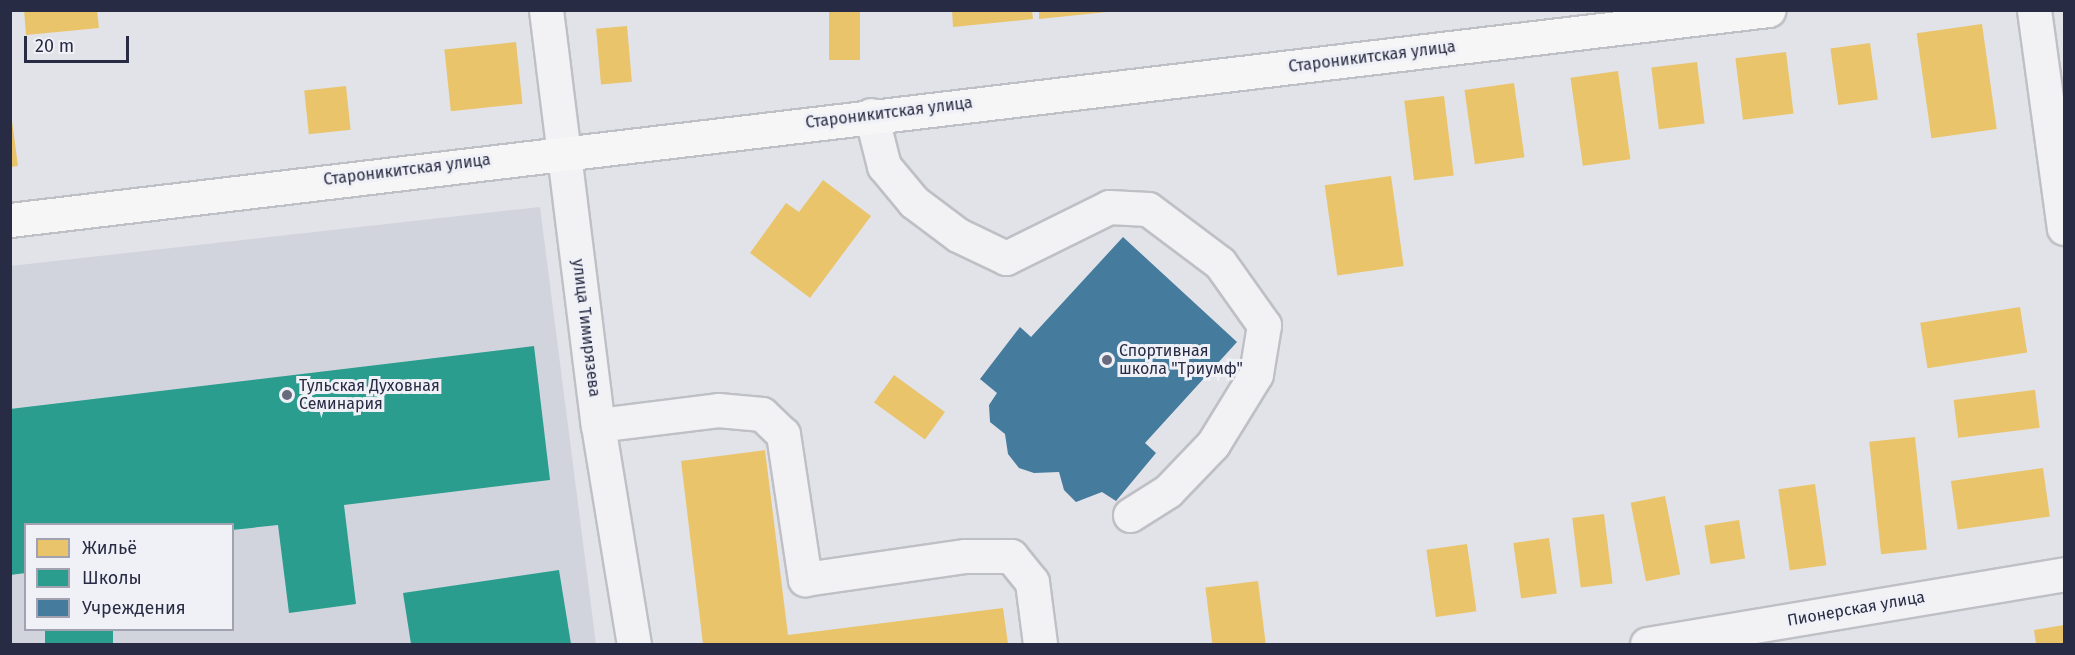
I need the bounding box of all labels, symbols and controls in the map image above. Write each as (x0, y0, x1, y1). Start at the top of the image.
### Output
scale bar (27, 24, 132, 62)
text: 20 m (35, 35, 74, 57)
street label: Староникитская улица (1287, 37, 1457, 77)
street label: Староникитская улица (804, 93, 974, 133)
street label: Староникитская улица (322, 150, 492, 190)
street label: улица Тимирязева (568, 258, 604, 398)
place label: Спортивная школа "Триумф" (1119, 341, 1243, 379)
marker: Спортивная школа "Триумф" (1100, 353, 1114, 367)
place label: Тульская Духовная Семинария (299, 376, 440, 414)
marker: Тульская Духовная Семинария (280, 388, 294, 402)
legend (24, 523, 234, 631)
text: Жильё (82, 537, 137, 559)
text: Школы (82, 567, 142, 589)
street label: Пионерская улица (1786, 587, 1926, 631)
text: Учреждения (82, 597, 186, 619)

